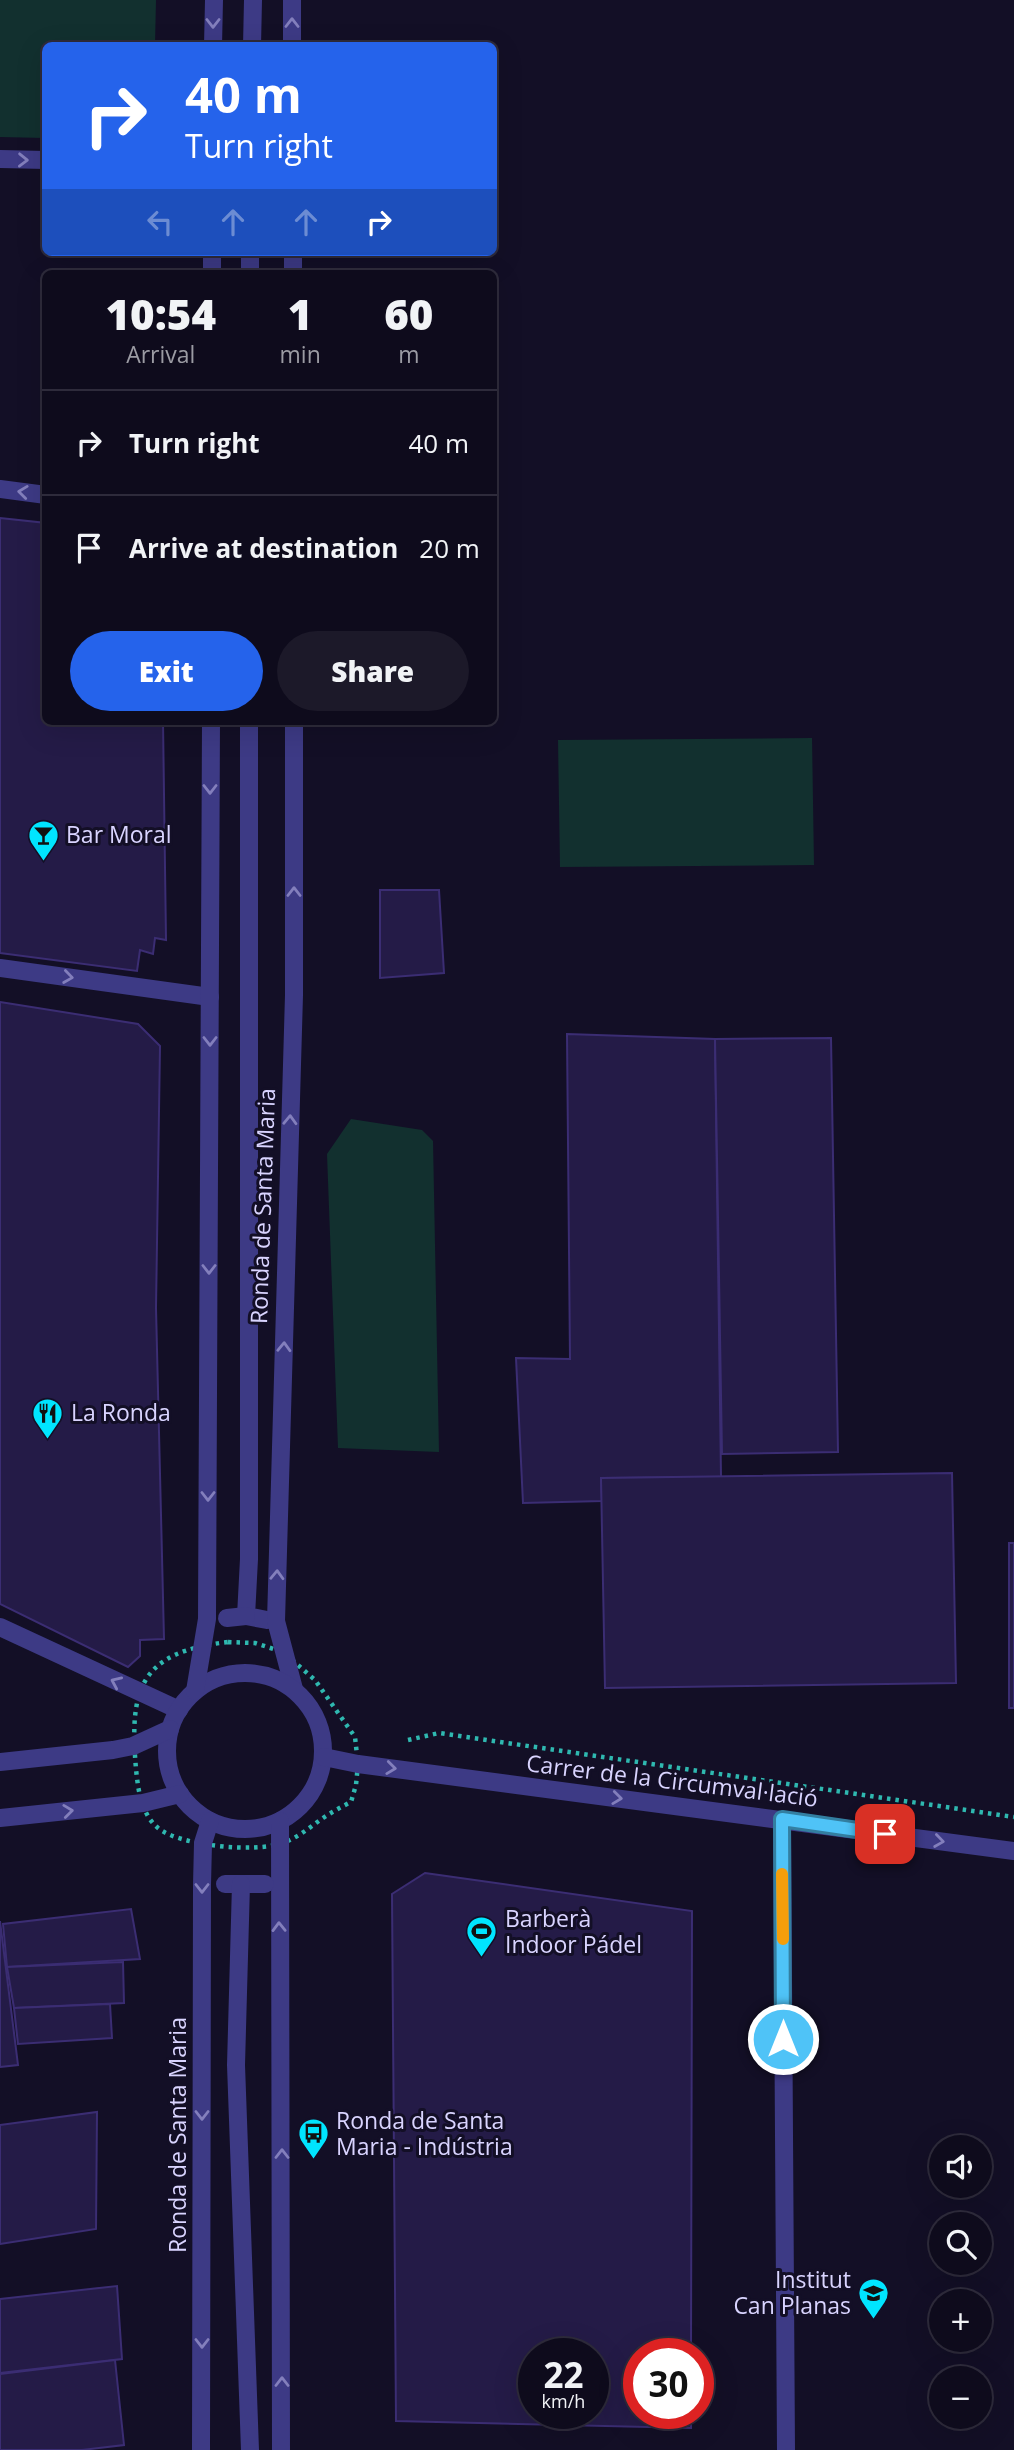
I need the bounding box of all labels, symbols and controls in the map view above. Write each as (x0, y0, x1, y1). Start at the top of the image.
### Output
one-way arrow (284, 17, 300, 28)
one-way arrow (205, 18, 221, 29)
text: 40 m (185, 61, 302, 127)
icon: right (70, 70, 161, 161)
text: Turn right (185, 124, 333, 167)
one-way arrow (18, 152, 29, 168)
icon: left (141, 203, 179, 241)
icon: ahead (214, 203, 252, 241)
icon: ahead (287, 203, 325, 241)
icon: right (360, 203, 398, 241)
text: 10:54 (105, 285, 216, 342)
text: 1 (288, 285, 312, 342)
text: 60 (384, 285, 433, 342)
text: Arrival (126, 338, 195, 370)
text: min (280, 338, 321, 370)
text: m (398, 338, 420, 370)
icon: right (70, 424, 108, 462)
text: Turn right (129, 425, 260, 461)
text: 40 m (408, 425, 469, 461)
one-way arrow (17, 485, 29, 500)
icon: arrive (70, 529, 108, 567)
text: Arrive at destination (129, 530, 398, 566)
text: 20 m (419, 530, 480, 566)
button: Exit (70, 631, 263, 711)
button: Share (277, 631, 469, 711)
one-way arrow (202, 784, 218, 795)
bar icon: Bar Moral (26, 818, 60, 862)
place label: Bar Moral (66, 818, 172, 850)
one-way arrow (286, 887, 302, 897)
one-way arrow (62, 970, 73, 985)
one-way arrow (202, 1036, 218, 1047)
street label: Ronda de Santa Maria (242, 1088, 282, 1324)
one-way arrow (283, 1114, 298, 1125)
one-way arrow (201, 1264, 217, 1274)
one-way arrow (276, 1342, 291, 1353)
restaurant icon: La Ronda (31, 1396, 65, 1440)
place label: La Ronda (71, 1396, 171, 1428)
one-way arrow (200, 1491, 215, 1502)
one-way arrow (269, 1569, 285, 1579)
one-way arrow (111, 1676, 124, 1690)
street label: Carrer de la Circumval·lació (525, 1746, 820, 1814)
one-way arrow (385, 1761, 397, 1776)
one-way arrow (611, 1790, 623, 1805)
one-way arrow (62, 1803, 74, 1818)
pin (855, 1804, 915, 1864)
icon: arrive (866, 1815, 904, 1853)
one-way arrow (934, 1833, 945, 1848)
one-way arrow (194, 1883, 210, 1894)
place label: Barberà Indoor Pádel (505, 1902, 642, 1960)
sports icon: Barberà Indoor Pádel (465, 1915, 499, 1959)
one-way arrow (271, 1921, 287, 1932)
position arrow (746, 2002, 820, 2076)
street label: Ronda de Santa Maria (161, 2017, 193, 2253)
place label: Ronda de Santa Maria - Indústria (336, 2104, 513, 2162)
one-way arrow (194, 2111, 210, 2121)
bus stop icon: Ronda de Santa Maria - Indústria (296, 2117, 330, 2161)
map controls (929, 2135, 992, 2429)
button: sound (929, 2135, 992, 2198)
one-way arrow (274, 2149, 290, 2159)
button: search (929, 2212, 992, 2275)
place label: Institut Can Planas (733, 2263, 851, 2321)
school or university icon: Institut Can Planas (857, 2276, 891, 2320)
button: + (929, 2289, 992, 2352)
one-way arrow (194, 2338, 210, 2349)
speed limit sign: 30 (623, 2338, 714, 2429)
text: 22 (543, 2351, 584, 2398)
button: − (929, 2366, 992, 2429)
one-way arrow (274, 2376, 290, 2387)
text: km/h (542, 2389, 585, 2413)

